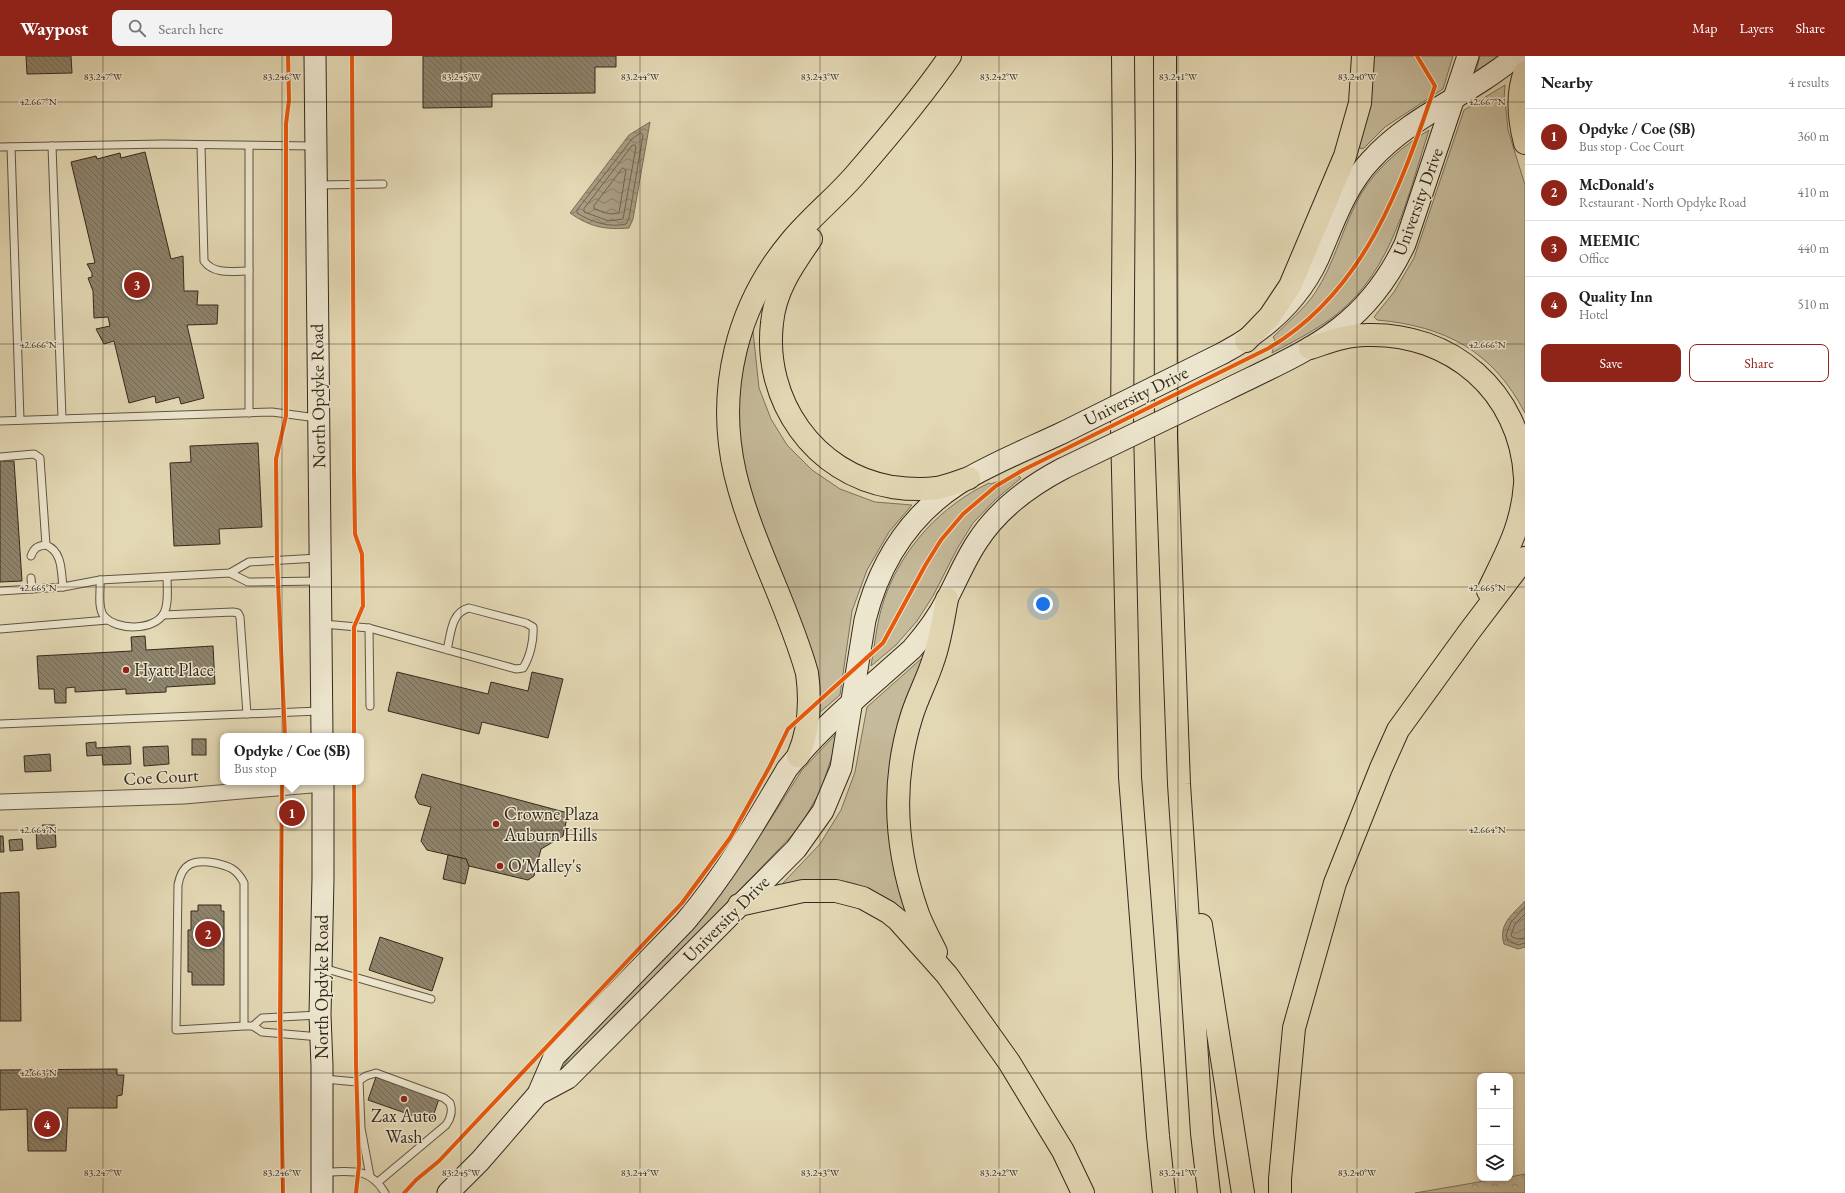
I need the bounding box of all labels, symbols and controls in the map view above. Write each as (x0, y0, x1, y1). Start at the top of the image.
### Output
search box (112, 10, 392, 46)
text: Waypost (20, 16, 88, 41)
icon: search (126, 17, 148, 39)
text: Search here (158, 19, 223, 38)
text: Map (1692, 19, 1717, 37)
text: Layers (1739, 19, 1774, 37)
text: Share (1796, 19, 1825, 37)
text: 83.247°W (84, 70, 123, 83)
text: 83.246°W (263, 70, 302, 83)
text: 83.245°W (442, 70, 481, 83)
text: 83.244°W (621, 70, 660, 83)
text: 83.243°W (801, 70, 840, 83)
text: 83.242°W (980, 70, 1019, 83)
text: 83.241°W (1159, 70, 1198, 83)
text: 83.240°W (1338, 70, 1377, 83)
text: Nearby (1541, 71, 1593, 93)
text: 4 results (1788, 74, 1829, 91)
text: 42.667°N (19, 95, 57, 108)
text: 42.667°N (1468, 95, 1506, 108)
text: Opdyke / Coe (SB) (1579, 119, 1695, 138)
text: 1 (1551, 128, 1557, 145)
text: 360 m (1798, 128, 1829, 145)
text: Bus stop · Coe Court (1579, 138, 1684, 155)
street label: University Drive (1387, 145, 1448, 259)
text: McDonald's (1579, 175, 1654, 194)
text: 2 (1551, 184, 1557, 201)
text: 410 m (1798, 184, 1829, 201)
text: Restaurant · North Opdyke Road (1579, 194, 1746, 211)
text: MEEMIC (1579, 231, 1640, 250)
text: 3 (1551, 240, 1557, 257)
text: 440 m (1798, 240, 1829, 257)
text: Office (1579, 250, 1609, 267)
pin: 3 (124, 270, 150, 300)
text: Quality Inn (1579, 287, 1653, 306)
text: 4 (1551, 296, 1557, 313)
text: 510 m (1798, 296, 1829, 313)
text: Hotel (1579, 306, 1608, 323)
street label: North Opdyke Road (305, 323, 330, 468)
text: 42.666°N (19, 338, 57, 351)
text: 42.666°N (1468, 338, 1506, 351)
button: Save (1541, 344, 1681, 382)
button: Share (1689, 344, 1829, 382)
street label: University Drive (1080, 360, 1192, 431)
text: 42.665°N (19, 581, 57, 594)
text: 42.665°N (1468, 581, 1506, 594)
your location (1033, 594, 1053, 614)
place label: Hyatt Place (134, 658, 214, 681)
marker: Hyatt Place (121, 665, 131, 675)
popup (220, 733, 364, 785)
text: Opdyke / Coe (SB) (234, 741, 350, 760)
text: Bus stop (234, 760, 277, 777)
street label: Coe Court (123, 763, 199, 790)
pin: 1 (279, 798, 305, 828)
place label: Crowne Plaza Auburn Hills (503, 802, 600, 846)
marker: Crowne Plaza Auburn Hills (491, 819, 501, 829)
text: 42.664°N (19, 823, 57, 836)
text: 42.664°N (1468, 823, 1506, 836)
place label: O'Malley's (508, 854, 582, 877)
marker: O'Malley's (495, 861, 505, 871)
street label: University Drive (677, 870, 774, 967)
street label: North Opdyke Road (310, 914, 333, 1059)
pin: 2 (195, 919, 221, 949)
text: 42.663°N (19, 1066, 57, 1079)
map controls (1477, 1073, 1513, 1181)
button: + (1477, 1073, 1513, 1109)
marker: Zax Auto Wash (399, 1094, 409, 1104)
place label: Zax Auto Wash (371, 1104, 437, 1148)
pin: 4 (34, 1109, 60, 1139)
button: − (1477, 1109, 1513, 1145)
button: layers (1477, 1145, 1513, 1181)
text: 83.247°W (84, 1166, 123, 1179)
text: 83.246°W (263, 1166, 302, 1179)
text: 83.245°W (442, 1166, 481, 1179)
text: 83.244°W (621, 1166, 660, 1179)
text: 83.243°W (801, 1166, 840, 1179)
text: 83.242°W (980, 1166, 1019, 1179)
text: 83.241°W (1159, 1166, 1198, 1179)
text: 83.240°W (1338, 1166, 1377, 1179)

